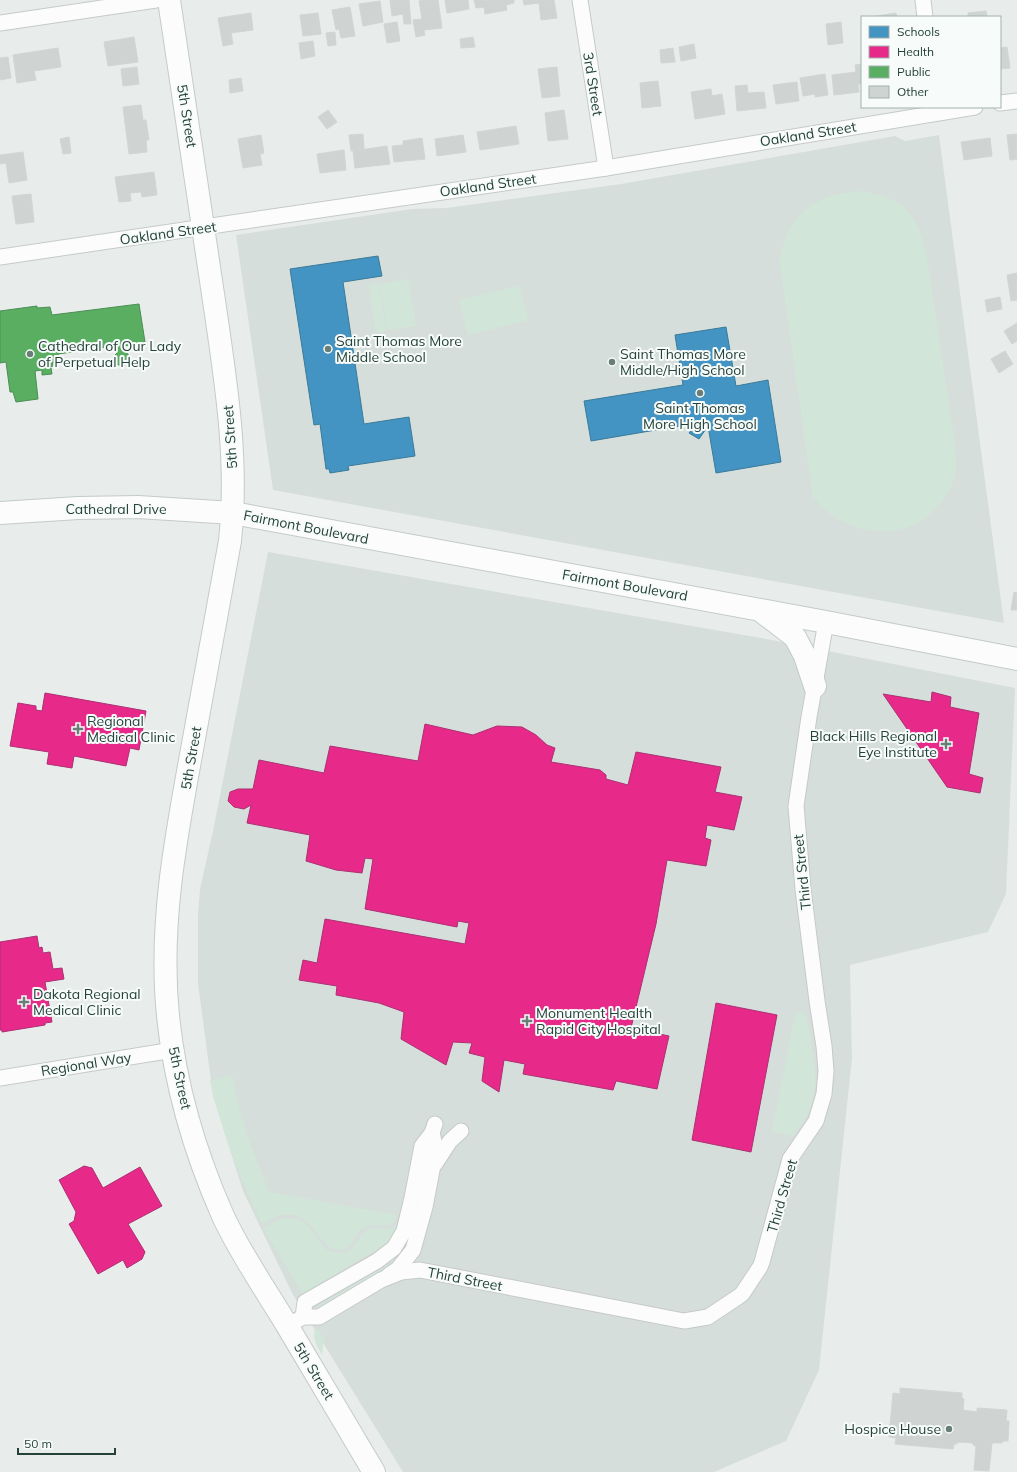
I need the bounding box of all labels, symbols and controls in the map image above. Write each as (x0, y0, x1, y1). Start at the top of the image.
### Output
legend (861, 16, 1001, 108)
text: Schools (897, 24, 940, 39)
text: Health (897, 44, 934, 59)
street label: 3rd Street (579, 51, 607, 117)
text: Public (897, 64, 931, 79)
street label: 5th Street (173, 83, 201, 149)
text: Other (897, 84, 929, 99)
street label: Oakland Street (759, 117, 857, 150)
street label: Oakland Street (439, 169, 537, 201)
street label: Oakland Street (119, 217, 217, 249)
place label: Saint Thomas More Middle School (336, 332, 462, 366)
place label: Cathedral of Our Lady of Perpetual Help (38, 337, 182, 371)
marker: Saint Thomas More Middle School (323, 344, 333, 354)
place label: Saint Thomas More Middle/High School (620, 345, 746, 379)
marker: Cathedral of Our Lady of Perpetual Help (25, 349, 35, 359)
marker: Saint Thomas More Middle/High School (607, 357, 617, 367)
marker: Saint Thomas More High School (695, 388, 705, 398)
place label: Saint Thomas More High School (643, 399, 757, 433)
street label: 5th Street (219, 404, 241, 469)
street label: Cathedral Drive (65, 500, 167, 518)
street label: Fairmont Boulevard (242, 506, 370, 548)
street label: Fairmont Boulevard (561, 565, 689, 605)
place label: Regional Medical Clinic (87, 712, 175, 746)
marker: Regional Medical Clinic (72, 723, 84, 735)
street label: 5th Street (177, 725, 205, 791)
place label: Black Hills Regional Eye Institute (810, 727, 937, 761)
marker: Black Hills Regional Eye Institute (940, 738, 952, 750)
street label: Third Street (789, 833, 815, 911)
place label: Dakota Regional Medical Clinic (33, 985, 141, 1019)
marker: Dakota Regional Medical Clinic (18, 996, 30, 1008)
place label: Monument Health Rapid City Hospital (536, 1004, 661, 1038)
marker: Monument Health Rapid City Hospital (521, 1015, 533, 1027)
street label: 5th Street (165, 1045, 195, 1111)
street label: Regional Way (40, 1048, 133, 1080)
street label: Third Street (763, 1157, 801, 1235)
street label: Third Street (426, 1263, 504, 1295)
street label: 5th Street (290, 1339, 338, 1403)
place label: Hospice House (844, 1420, 941, 1438)
marker: Hospice House (944, 1424, 954, 1434)
scale bar (18, 1430, 115, 1456)
text: 50 m (24, 1436, 52, 1451)

